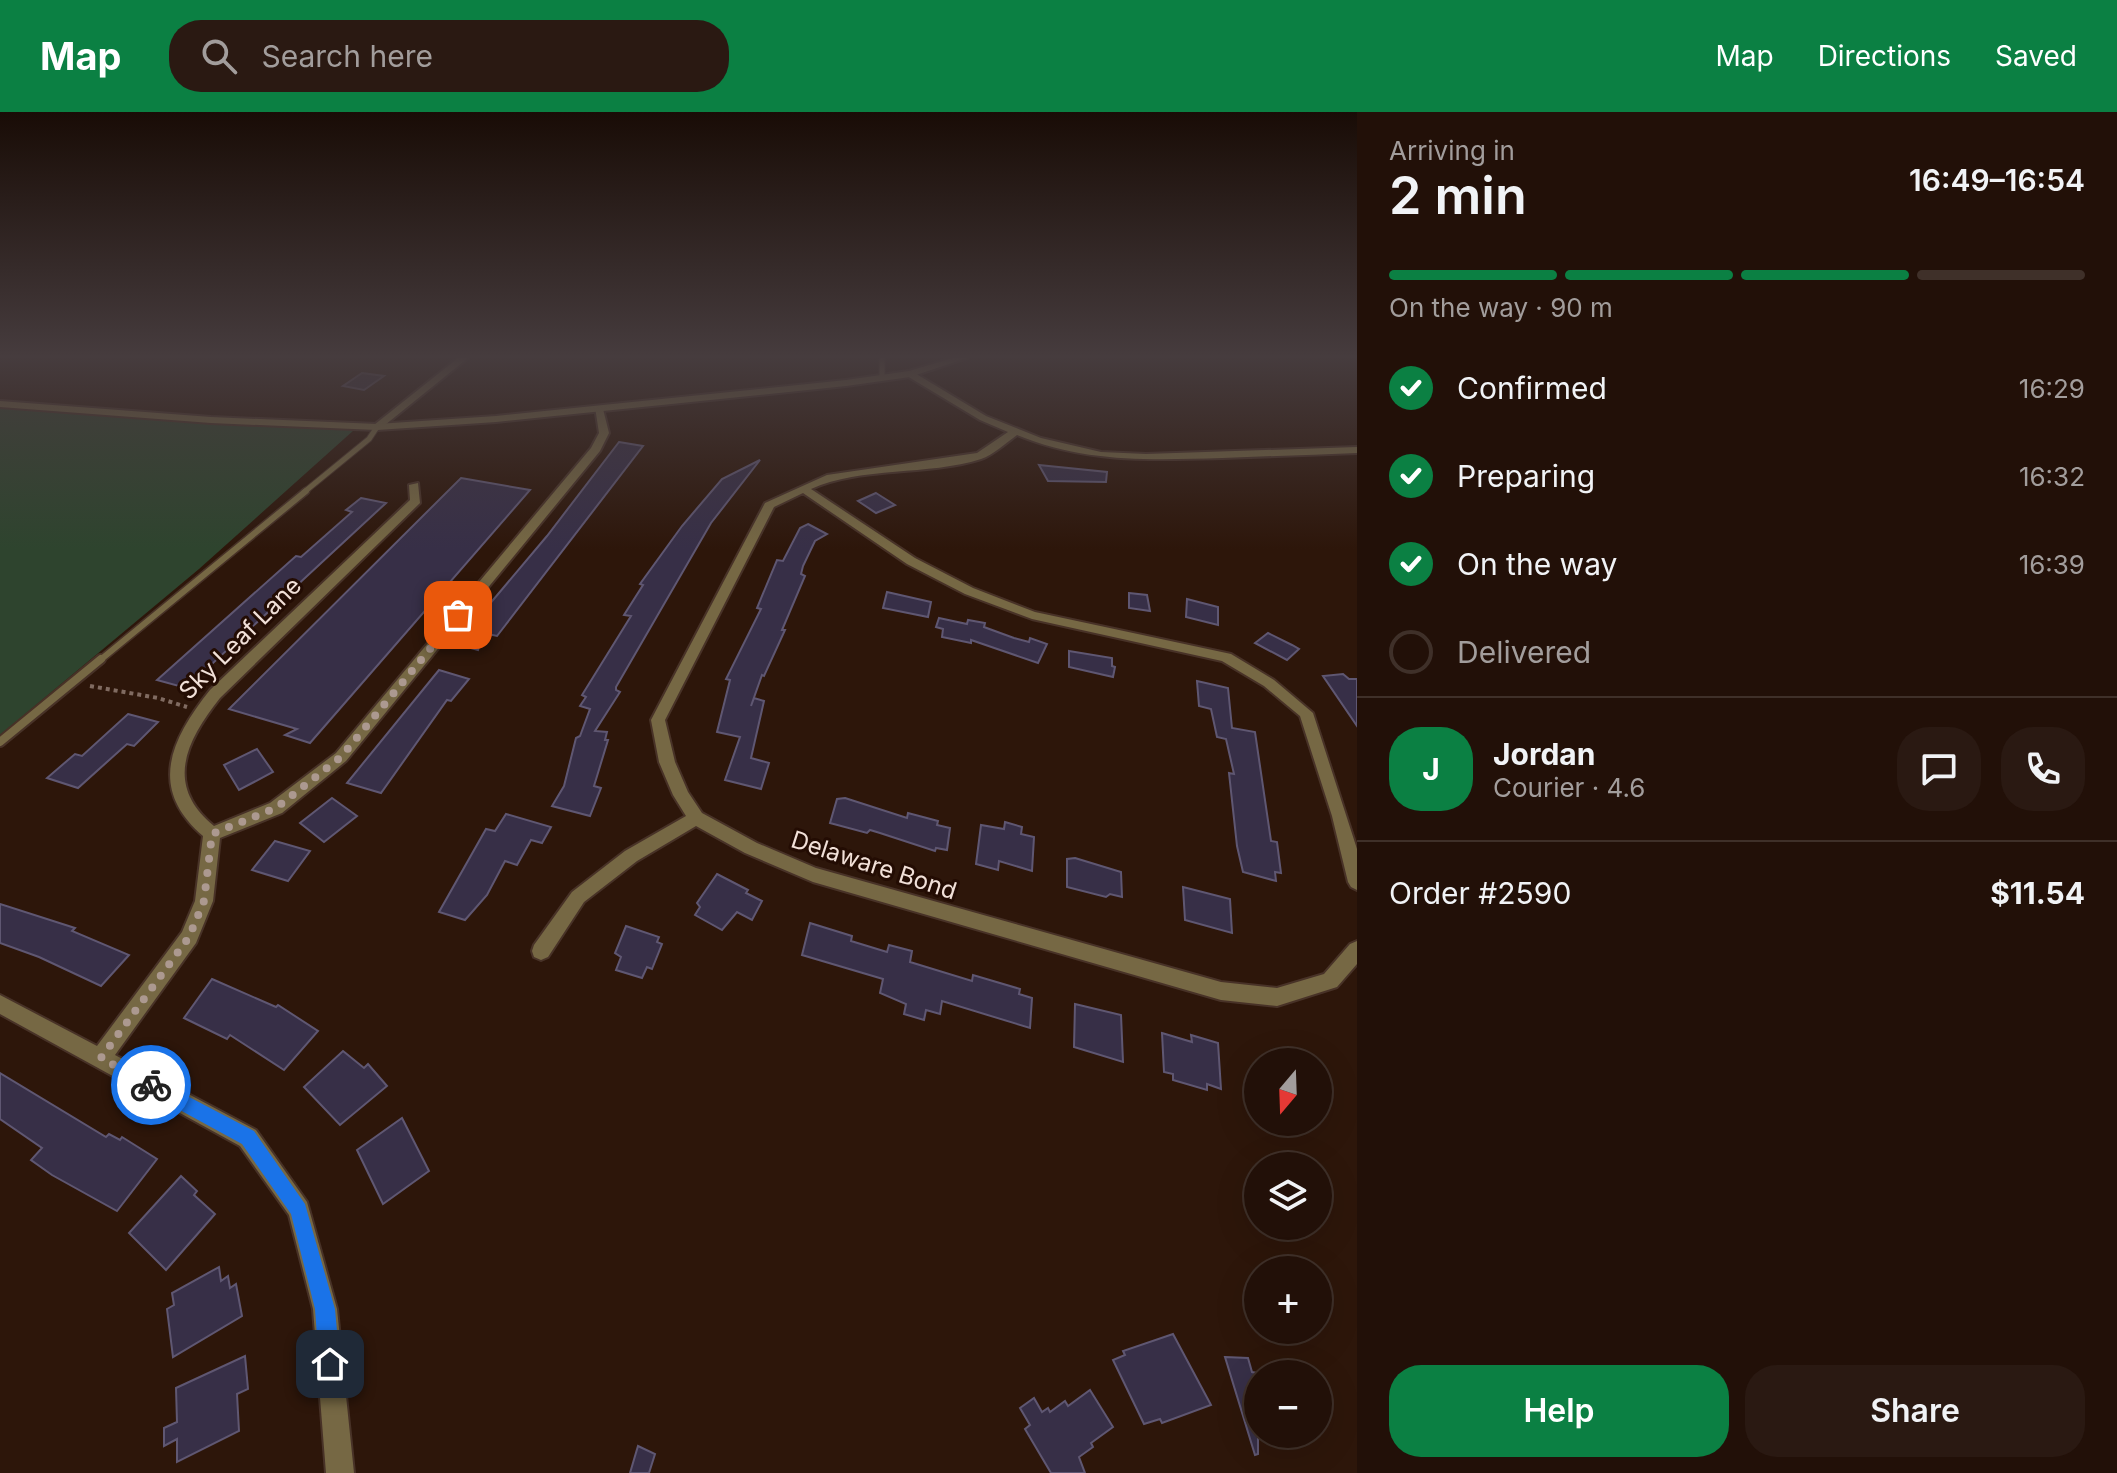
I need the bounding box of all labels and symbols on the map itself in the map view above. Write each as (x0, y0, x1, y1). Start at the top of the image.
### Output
street label: Sky Leaf Lane (173, 571, 307, 705)
pin (424, 581, 492, 649)
street label: Delaware Bond (788, 825, 960, 905)
courier (111, 1045, 191, 1125)
north arrow (1244, 1048, 1332, 1136)
pin (296, 1330, 364, 1398)

